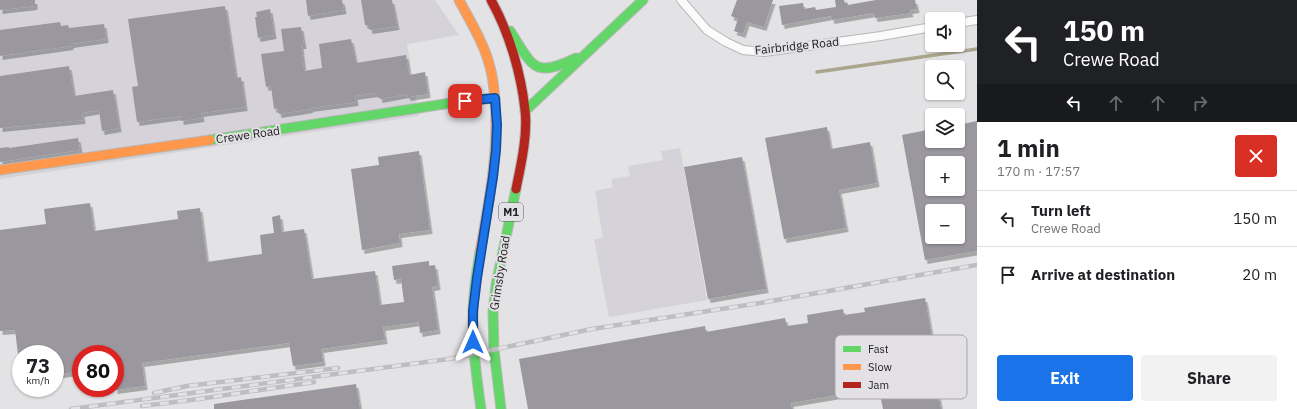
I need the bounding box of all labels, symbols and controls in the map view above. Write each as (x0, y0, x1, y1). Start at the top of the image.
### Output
map controls (925, 12, 965, 244)
button: sound (925, 12, 965, 52)
text: 150 m (1063, 12, 1145, 49)
icon: left (997, 16, 1049, 68)
street label: Fairbridge Road (754, 34, 840, 57)
text: Crewe Road (1063, 48, 1160, 71)
button: search (925, 60, 965, 100)
pin (448, 84, 482, 118)
icon: arrive (454, 90, 476, 112)
icon: left (1063, 92, 1085, 114)
icon: ahead (1105, 92, 1127, 114)
icon: ahead (1147, 92, 1169, 114)
icon: right (1189, 92, 1211, 114)
button: layers (925, 108, 965, 148)
street label: Crewe Road (215, 123, 281, 146)
text: 1 min (997, 132, 1060, 164)
button: close (1235, 135, 1277, 177)
button: + (925, 156, 965, 196)
text: 170 m · 17:57 (997, 163, 1080, 180)
text: Turn left (1031, 201, 1091, 220)
road number: M1 (499, 203, 523, 221)
button: − (925, 204, 965, 244)
icon: left (997, 208, 1019, 230)
text: 150 m (1233, 209, 1277, 228)
text: Crewe Road (1031, 220, 1101, 237)
street label: Grimsby Road (486, 235, 513, 311)
icon: arrive (997, 264, 1019, 286)
text: Arrive at destination (1031, 265, 1175, 284)
text: 20 m (1242, 265, 1277, 284)
position arrow (452, 321, 494, 363)
legend (835, 335, 967, 399)
text: Fast (868, 342, 889, 356)
speed limit sign: 80 (72, 345, 124, 397)
text: 73 (26, 352, 50, 379)
button: Exit (997, 355, 1133, 401)
button: Share (1141, 355, 1277, 401)
text: Slow (868, 360, 892, 374)
text: km/h (26, 374, 50, 387)
text: Jam (868, 378, 889, 392)

